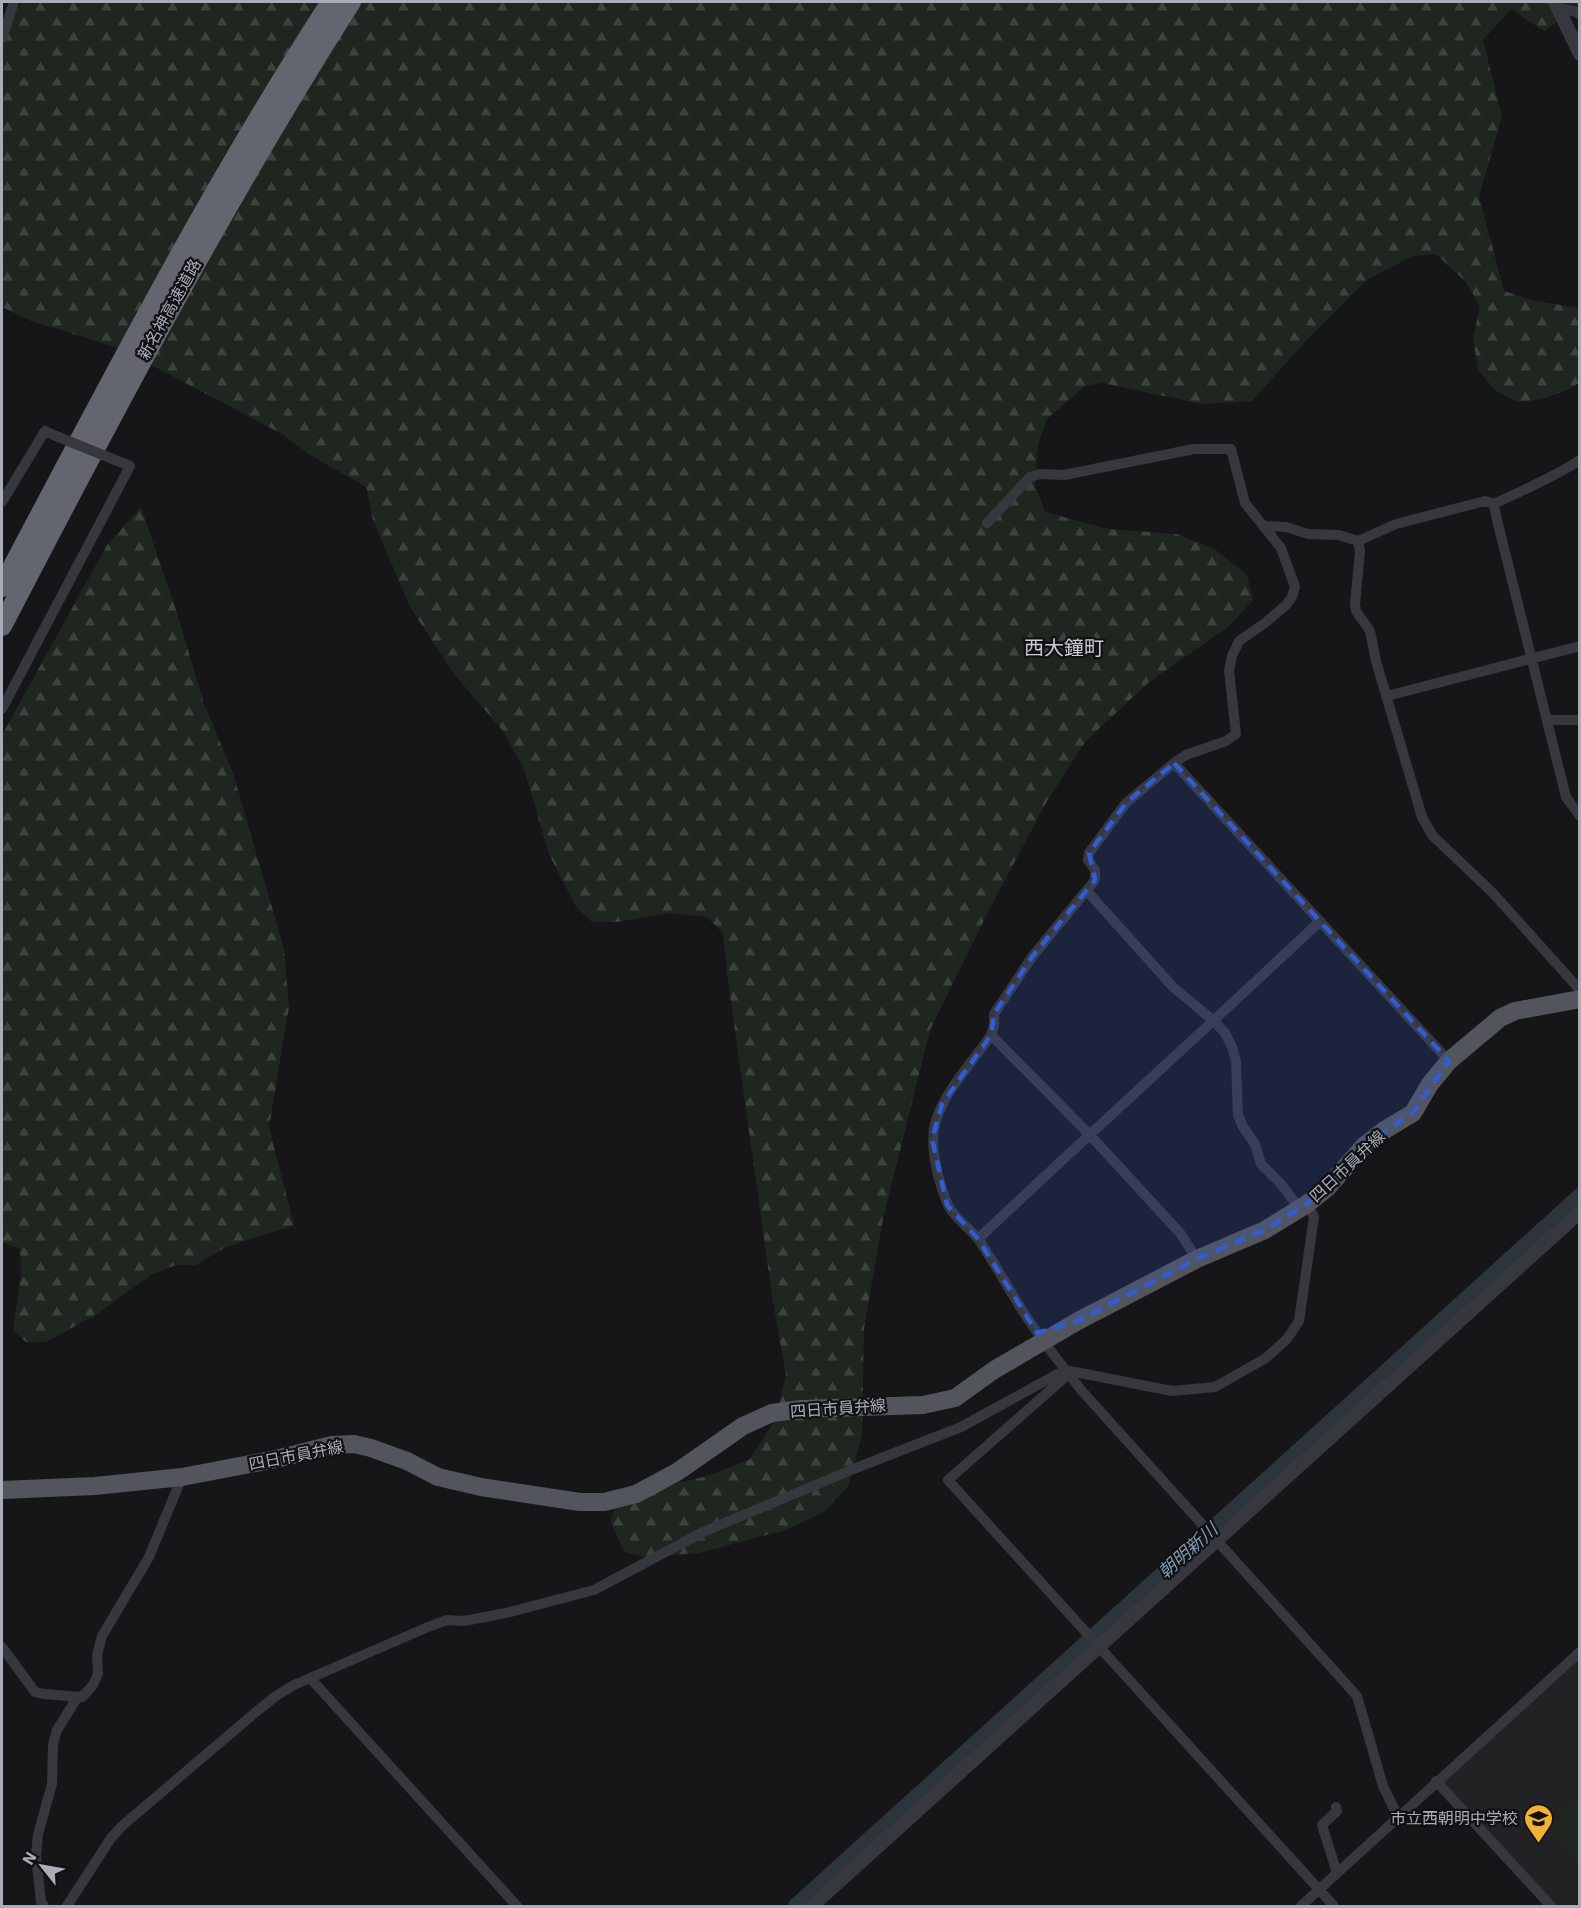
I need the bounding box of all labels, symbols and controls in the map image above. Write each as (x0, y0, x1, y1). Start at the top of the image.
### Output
street label: 新名神高速道路 (133, 255, 205, 363)
district label: 西大鐘町 (1024, 634, 1104, 661)
street label: 四日市員弁線 (1305, 1126, 1389, 1206)
street label: 四日市員弁線 (789, 1395, 887, 1421)
street label: 四日市員弁線 (247, 1436, 345, 1474)
water label: 朝明新川 (1153, 1517, 1224, 1583)
school or university icon: 市立西朝明中学校 (1523, 1802, 1555, 1844)
place label: 市立西朝明中学校 (1390, 1808, 1518, 1828)
north arrow (12, 1836, 72, 1896)
text: N (18, 1848, 41, 1868)

